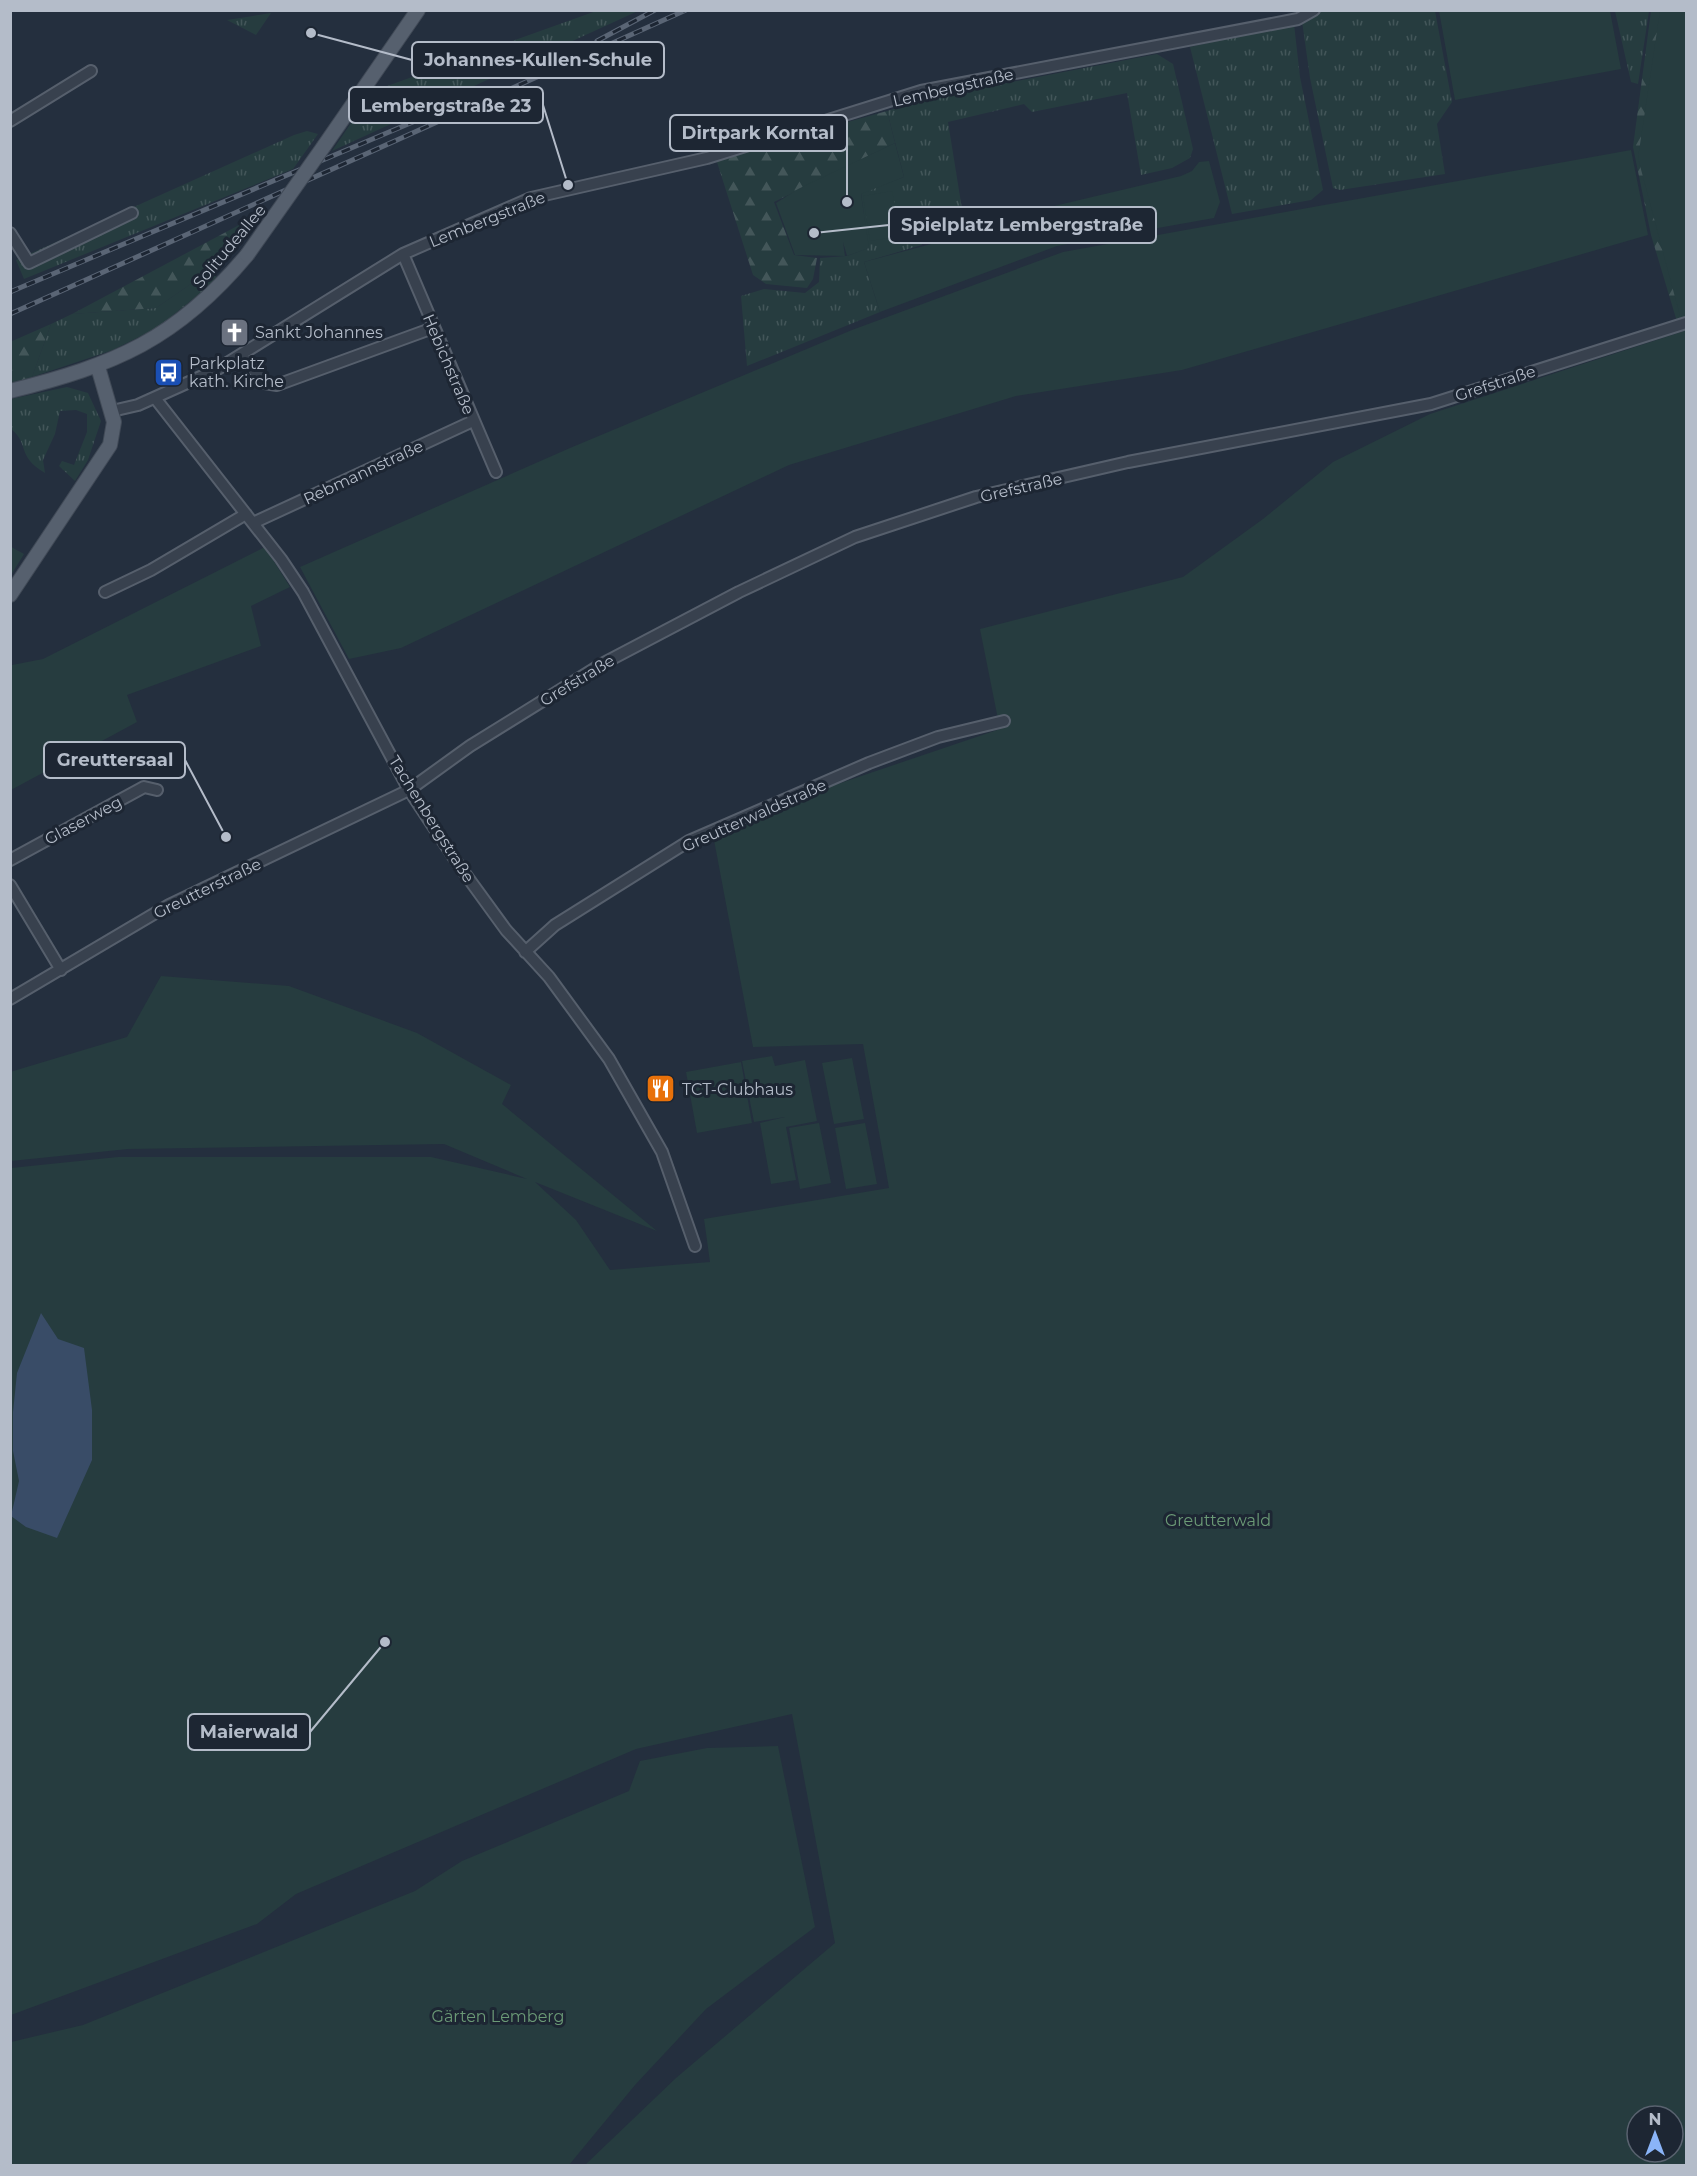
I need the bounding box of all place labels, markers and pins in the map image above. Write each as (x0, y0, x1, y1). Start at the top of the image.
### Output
callout: Johannes-Kullen-Schule (412, 42, 664, 78)
callout: Lembergstraße 23 (349, 87, 543, 123)
callout: Dirtpark Korntal (670, 115, 847, 151)
callout: Spielplatz Lembergstraße (889, 207, 1156, 243)
church icon: Sankt Johannes (218, 316, 250, 348)
place label: Sankt Johannes (255, 323, 383, 342)
place label: Parkplatz kath. Kirche (189, 354, 284, 391)
bus stop icon: Parkplatz kath. Kirche (152, 356, 184, 388)
callout: Greuttersaal (44, 742, 185, 778)
restaurant icon: TCT-Clubhaus (645, 1073, 677, 1105)
place label: TCT-Clubhaus (682, 1080, 793, 1099)
callout: Maierwald (188, 1714, 310, 1750)

